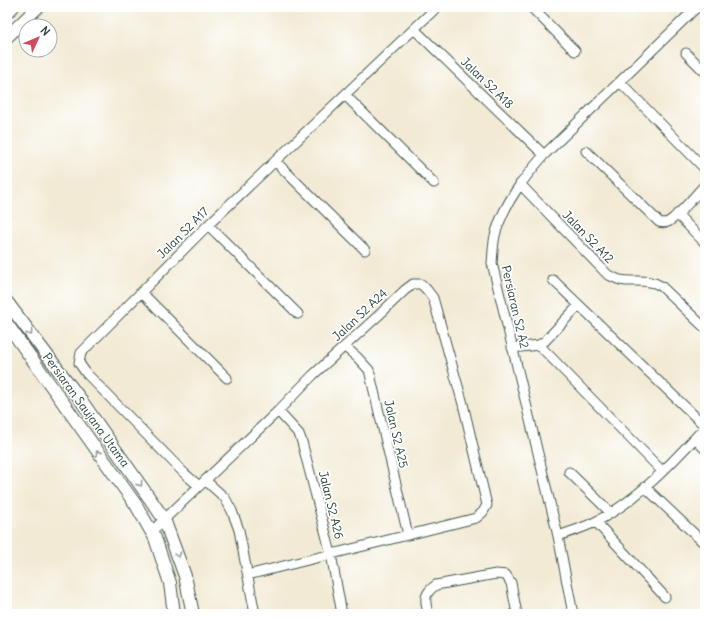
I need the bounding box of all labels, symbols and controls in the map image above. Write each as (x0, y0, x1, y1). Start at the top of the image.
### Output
north arrow (18, 18, 58, 58)
text: N (38, 23, 53, 39)
street label: Jalan S2 A18 (458, 54, 517, 112)
street label: Jalan S2 A17 (154, 204, 212, 261)
street label: Jalan S2 A12 (560, 207, 617, 266)
street label: Persiaran S2 A2 (499, 264, 532, 350)
street label: Jalan S2 A24 (329, 285, 390, 344)
one-way arrow (25, 329, 32, 336)
street label: Persiaran Saujana Utama (40, 350, 133, 470)
street label: Jalan S2 A25 (381, 398, 412, 470)
one-way arrow (96, 450, 103, 457)
street label: Jalan S2 A26 (316, 469, 347, 541)
one-way arrow (135, 480, 142, 487)
one-way arrow (174, 552, 182, 559)

